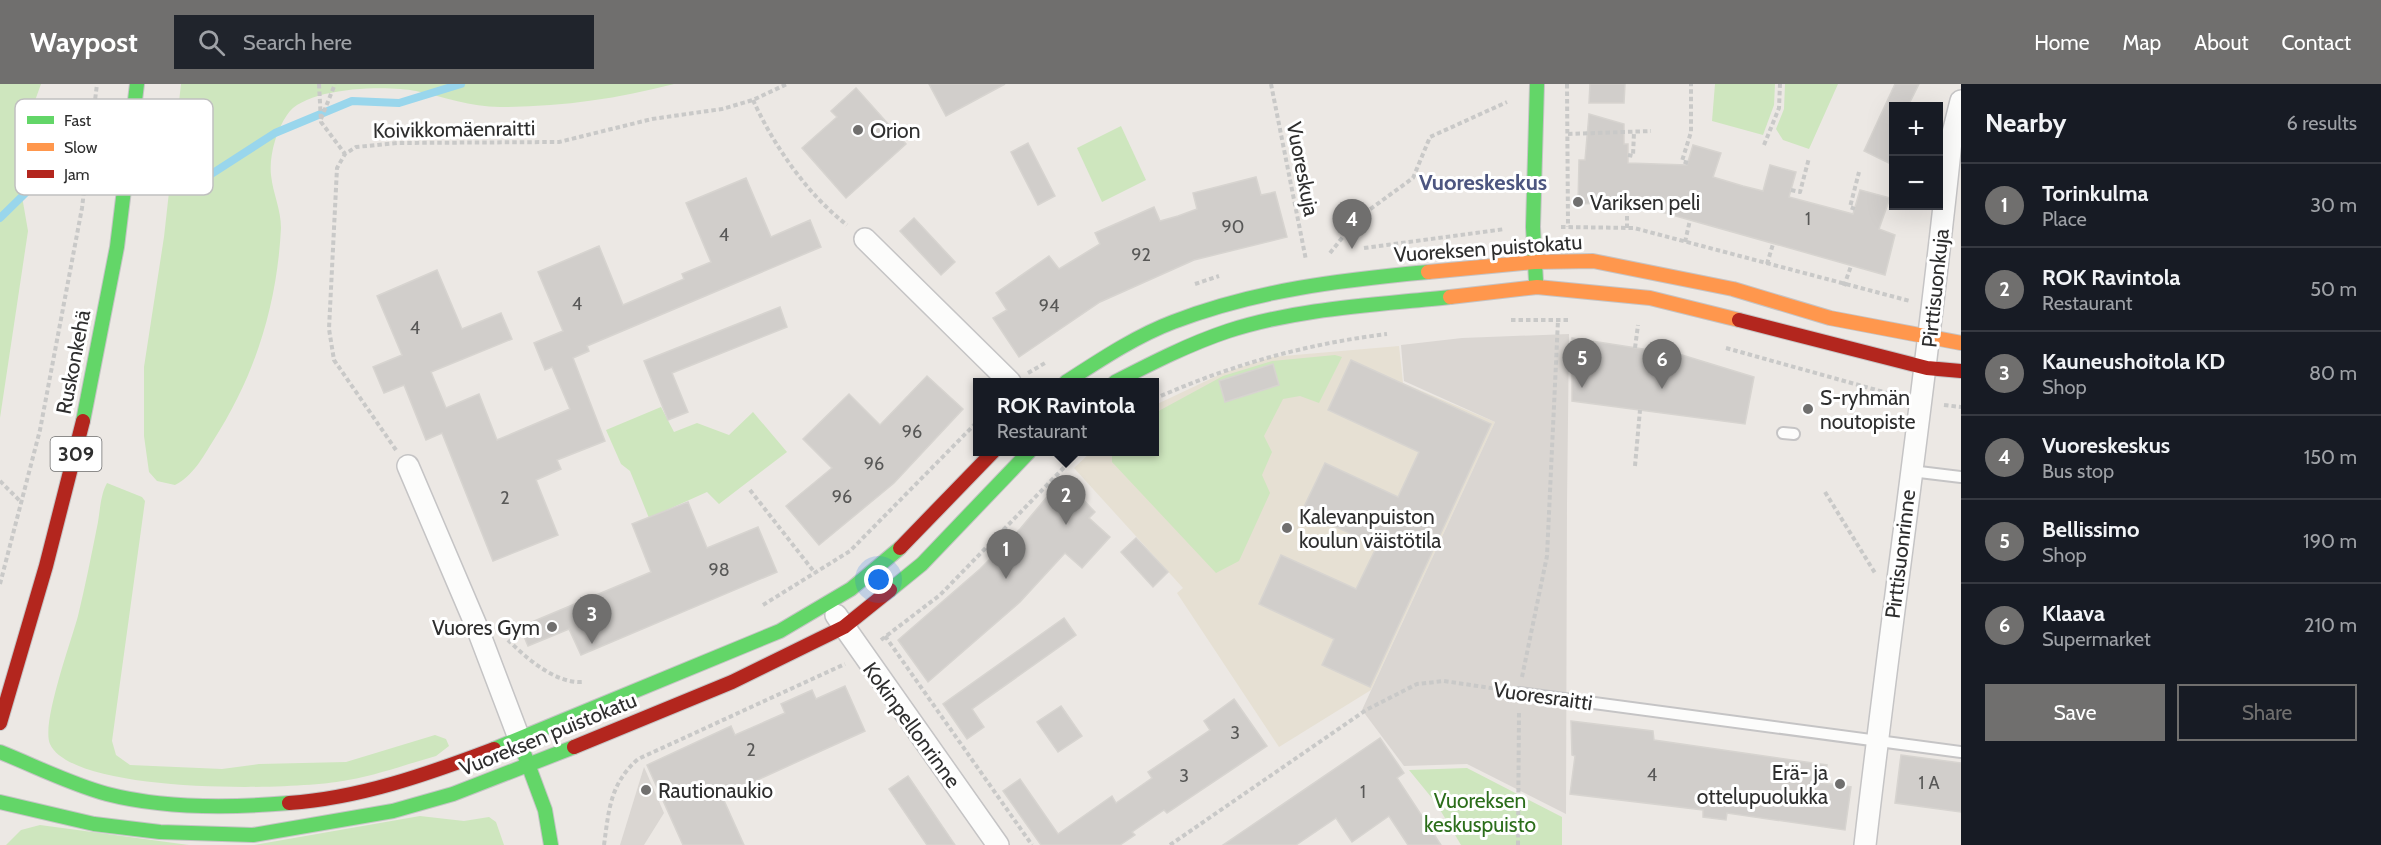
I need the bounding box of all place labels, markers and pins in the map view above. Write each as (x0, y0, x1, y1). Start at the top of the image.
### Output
place label: Orion (870, 118, 920, 143)
marker: Orion (851, 123, 865, 137)
place label: Variksen peli (1590, 190, 1700, 215)
marker: Variksen peli (1571, 195, 1585, 209)
pin: 4 (1332, 200, 1372, 249)
pin: 5 (1562, 338, 1602, 388)
pin: 6 (1642, 340, 1682, 389)
place label: S-ryhmän noutopiste (1820, 385, 1916, 434)
marker: S-ryhmän noutopiste (1801, 402, 1815, 416)
pin: 2 (1046, 476, 1086, 525)
place label: Kalevanpuiston koulun väistötila (1299, 504, 1441, 553)
marker: Kalevanpuiston koulun väistötila (1280, 521, 1294, 535)
pin: 1 (986, 530, 1026, 579)
pin: 3 (572, 594, 612, 644)
place label: Vuores Gym (432, 615, 540, 640)
marker: Vuores Gym (545, 620, 559, 634)
place label: Erä- ja ottelupuolukka (1697, 760, 1828, 809)
marker: Erä- ja ottelupuolukka (1833, 777, 1847, 791)
place label: Rautionaukio (658, 778, 773, 803)
marker: Rautionaukio (639, 783, 653, 797)

